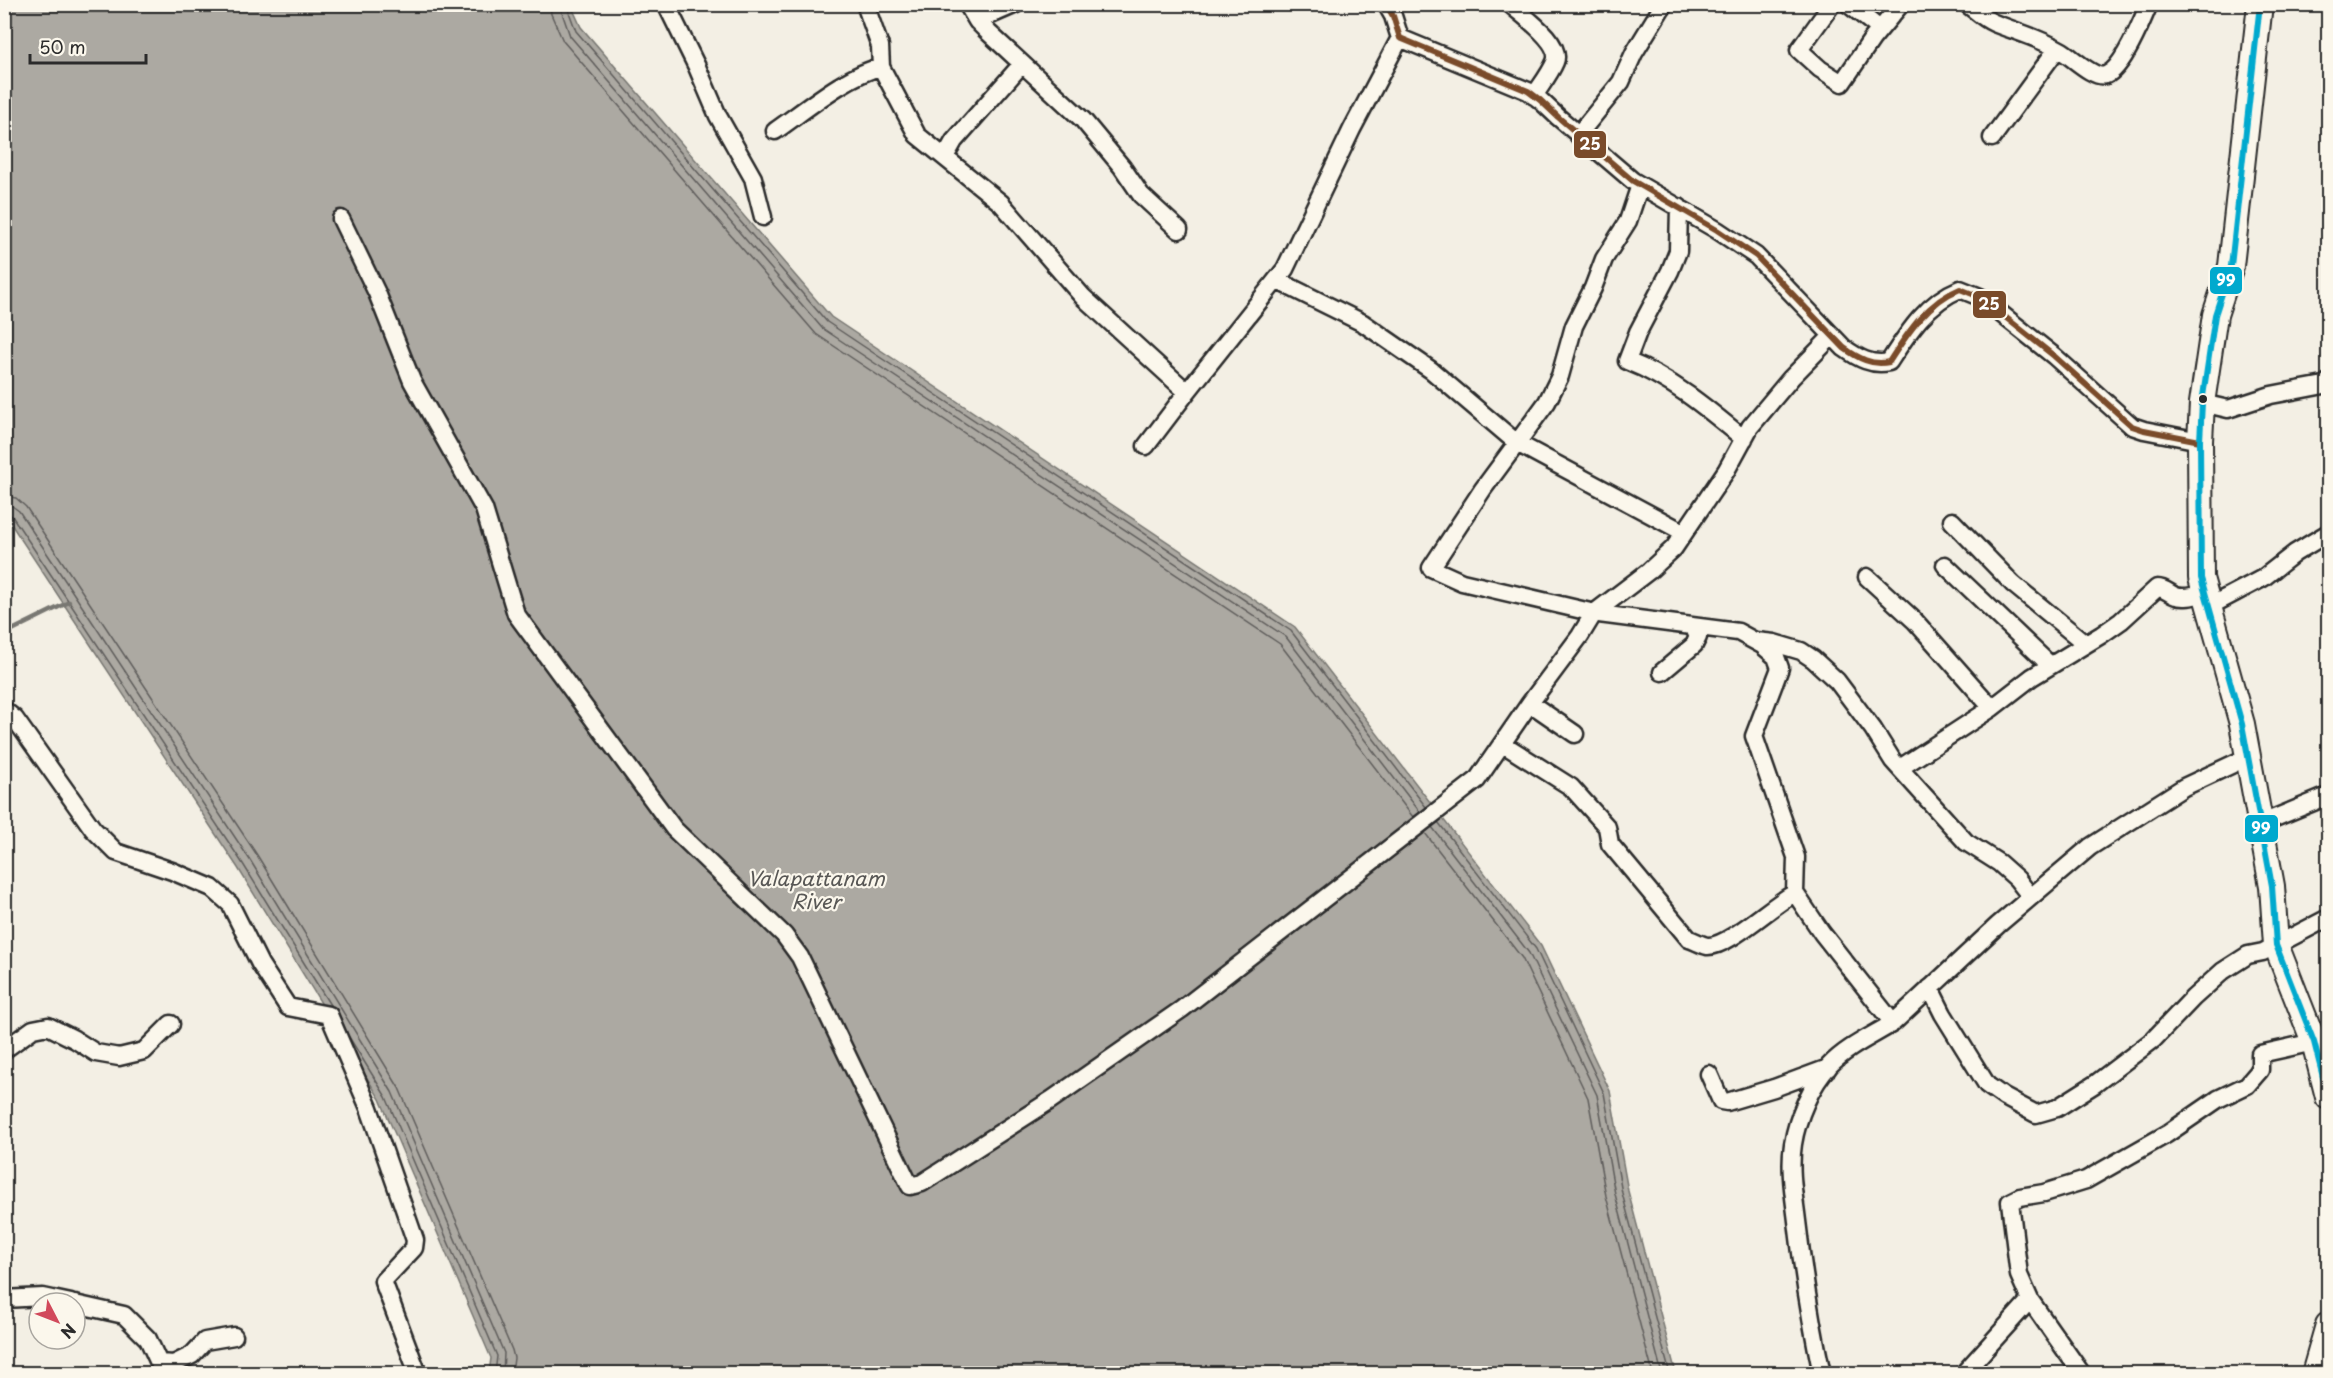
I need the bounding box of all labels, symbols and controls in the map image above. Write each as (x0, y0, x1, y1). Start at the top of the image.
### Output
scale bar (30, 27, 146, 65)
text: 50 m (39, 33, 86, 60)
line badge: 25 (1573, 130, 1607, 159)
text: 25 (1579, 131, 1601, 155)
line badge: 99 (2209, 266, 2243, 295)
text: 99 (2216, 267, 2236, 291)
line badge: 25 (1972, 290, 2007, 319)
text: 25 (1978, 291, 2000, 315)
unlabelled marker (2197, 393, 2209, 405)
line badge: 99 (2244, 814, 2279, 843)
text: 99 (2251, 815, 2271, 839)
water label: Valapattanam River (747, 863, 886, 916)
north arrow (27, 1291, 87, 1351)
text: N (56, 1319, 82, 1344)

